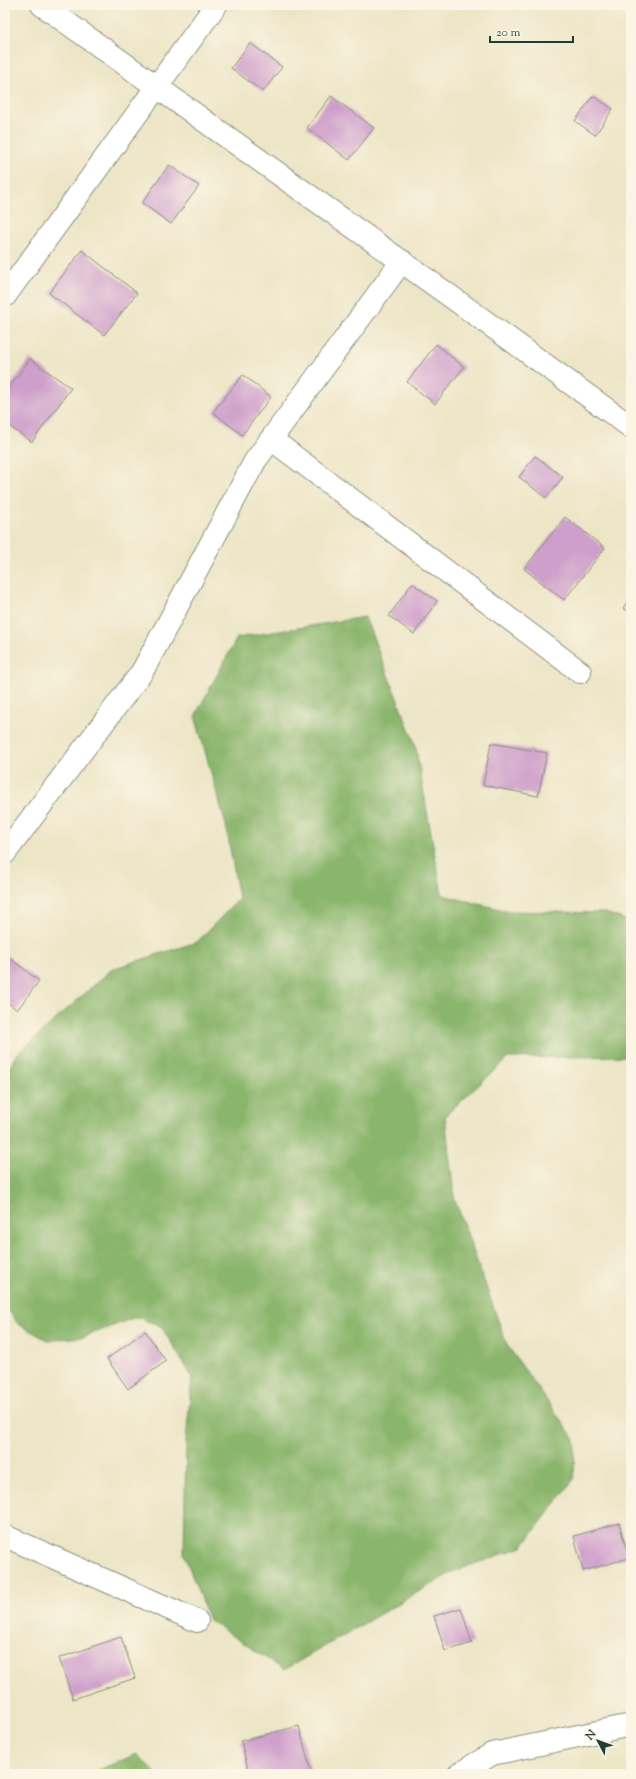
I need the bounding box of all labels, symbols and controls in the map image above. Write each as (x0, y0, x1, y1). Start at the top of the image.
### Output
scale bar (490, 18, 573, 44)
text: 20 m (496, 24, 521, 42)
north arrow (578, 1721, 618, 1761)
text: N (582, 1726, 600, 1744)

